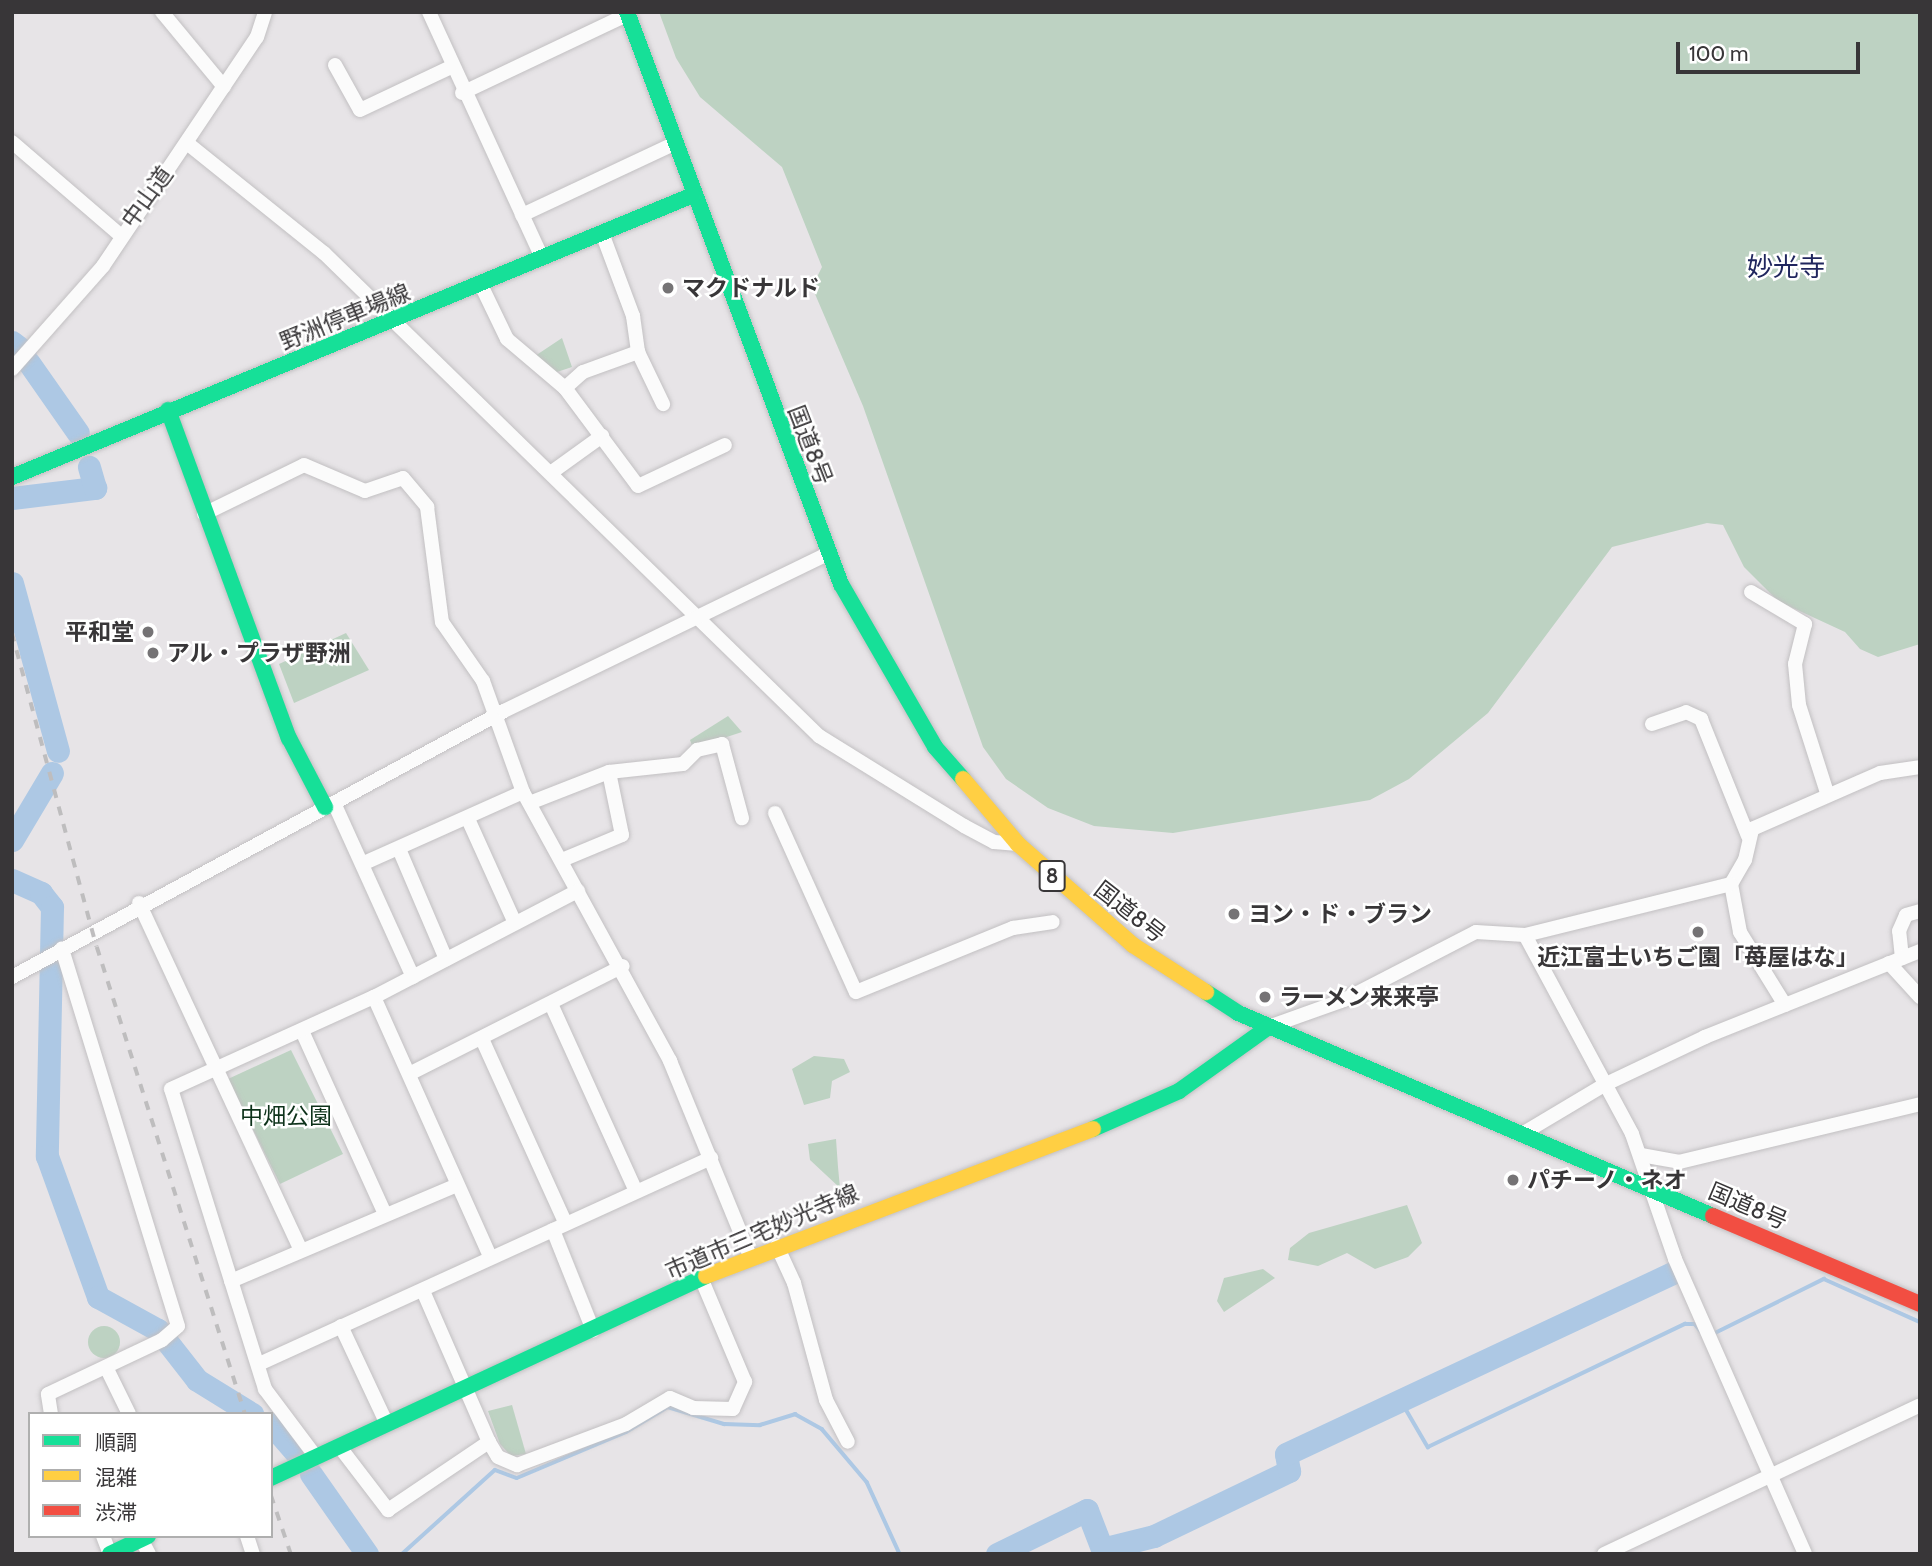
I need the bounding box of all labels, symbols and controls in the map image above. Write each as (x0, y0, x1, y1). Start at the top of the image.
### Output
scale bar (1680, 28, 1864, 72)
text: 100 m (1689, 41, 1748, 66)
street label: 中山道 (116, 161, 178, 233)
district label: 妙光寺 (1747, 252, 1825, 284)
place label: マクドナルド (682, 274, 820, 302)
street label: 野洲停車場線 (276, 278, 414, 356)
marker: マクドナルド (660, 280, 676, 296)
street label: 国道8号 (782, 401, 838, 489)
place label: 平和堂 (65, 618, 134, 646)
marker: 平和堂 (140, 624, 156, 640)
place label: アル・プラザ野洲 (167, 639, 351, 667)
marker: アル・プラザ野洲 (145, 645, 161, 661)
road number: 8 (1038, 858, 1066, 894)
street label: 国道8号 (1089, 876, 1171, 948)
place label: ヨン・ド・ブラン (1248, 900, 1432, 928)
marker: ヨン・ド・ブラン (1226, 906, 1242, 922)
marker: 近江富士いちご園「苺屋はな」 (1690, 924, 1706, 940)
place label: 近江富士いちご園「苺屋はな」 (1537, 943, 1859, 971)
place label: ラーメン来来亭 (1279, 983, 1440, 1011)
marker: ラーメン来来亭 (1257, 989, 1273, 1005)
park label: 中畑公園 (240, 1102, 332, 1130)
place label: パチーノ・ネオ (1527, 1166, 1688, 1194)
marker: パチーノ・ネオ (1505, 1172, 1521, 1188)
street label: 国道8号 (1704, 1177, 1792, 1235)
street label: 市道市三宅妙光寺線 (661, 1179, 863, 1285)
legend (28, 1412, 273, 1538)
text: 順調 (95, 1430, 137, 1455)
text: 混雑 (95, 1465, 137, 1490)
text: 渋滞 (95, 1500, 137, 1525)

